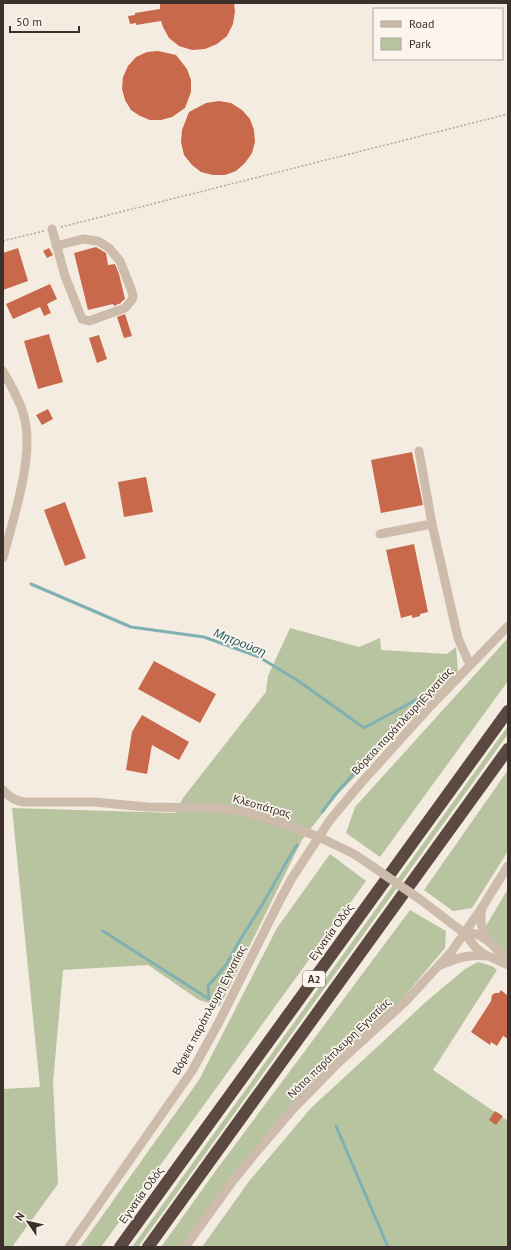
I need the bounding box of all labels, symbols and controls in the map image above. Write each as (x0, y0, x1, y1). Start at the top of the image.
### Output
scale bar (10, 8, 79, 34)
legend (373, 8, 503, 60)
text: 50 m (16, 14, 42, 29)
text: Road (409, 16, 434, 31)
text: Park (409, 36, 431, 51)
water label: Μητρούση (212, 625, 269, 659)
street label: Βόρεια παράπλευρηΕγνατίας (348, 664, 456, 778)
street label: Κλεοπάτρας (231, 791, 293, 821)
street label: Εγνατία Οδός (306, 901, 356, 963)
street label: Βόρεια παράπλευρη Εγνατίας (169, 943, 249, 1077)
road number: Α2 (303, 971, 325, 987)
street label: Νότια παράπλευρη Εγνατίας (284, 995, 394, 1101)
street label: Εγνατία Οδός (116, 1164, 166, 1226)
north arrow (8, 1202, 48, 1242)
text: N (12, 1209, 28, 1223)

